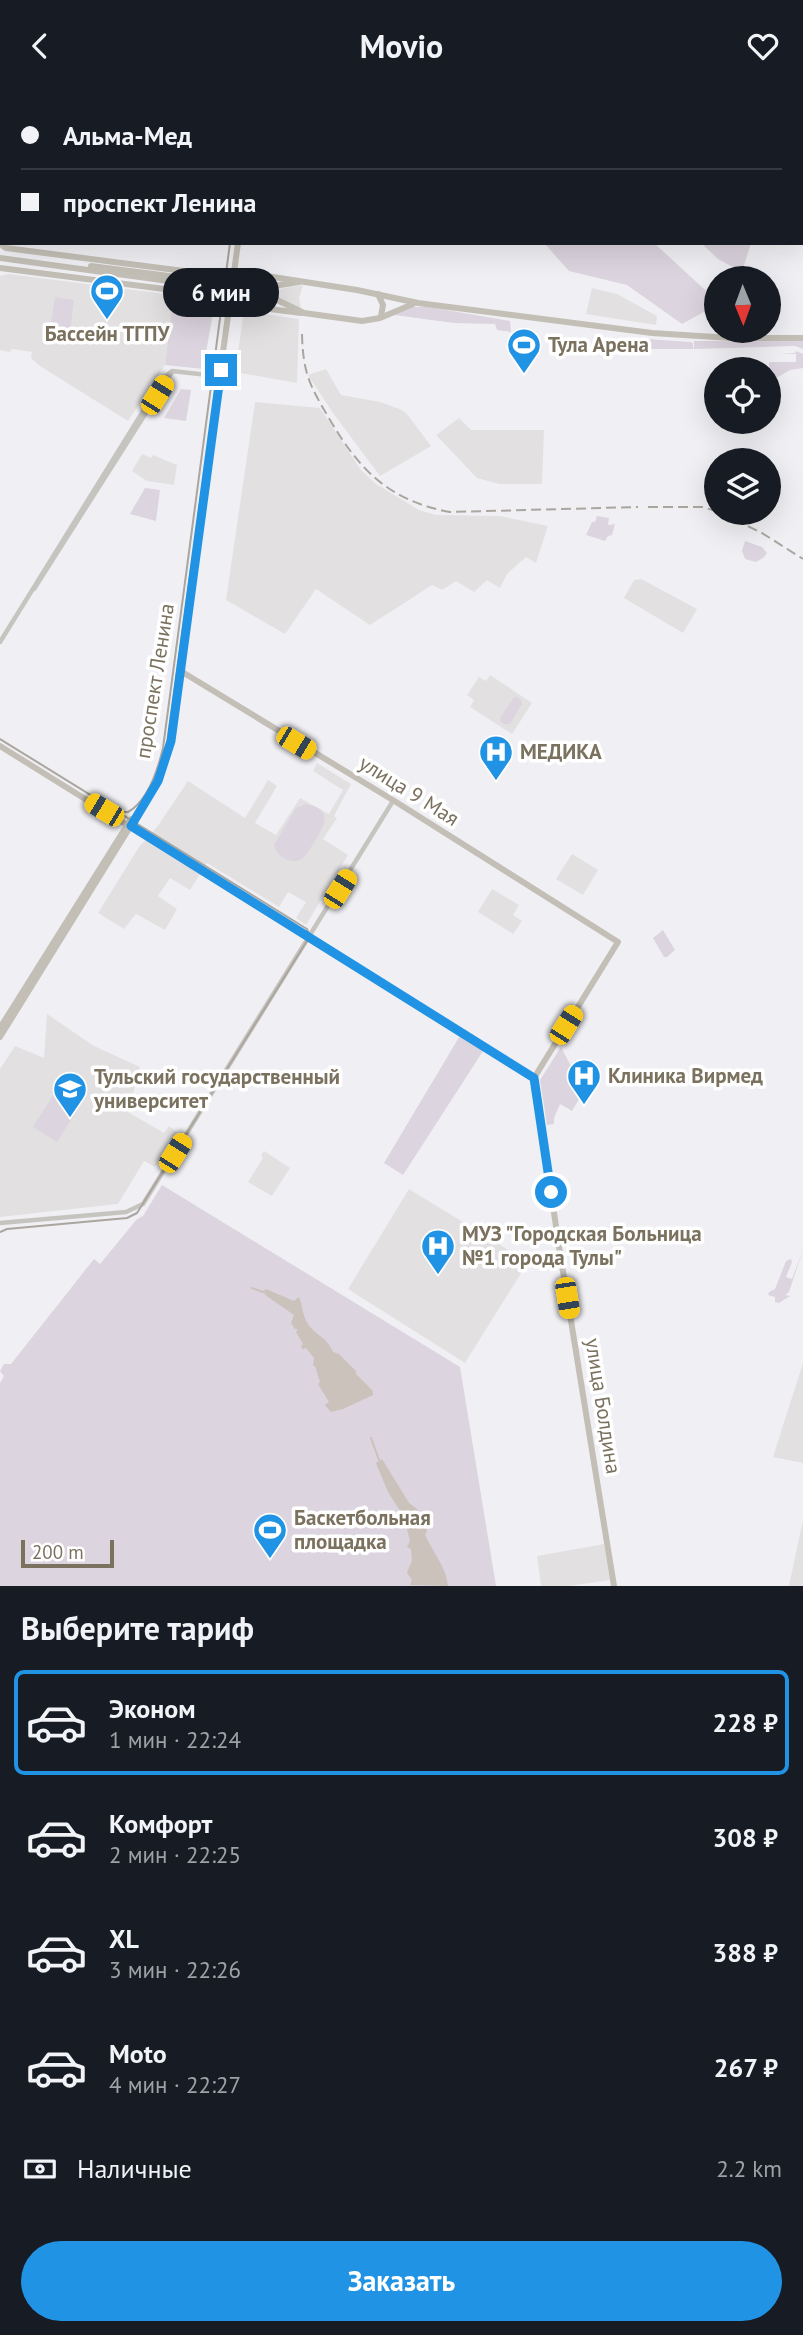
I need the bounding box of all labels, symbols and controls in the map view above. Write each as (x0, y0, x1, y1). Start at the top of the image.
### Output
text: Movio (360, 25, 443, 67)
icon: back (21, 27, 59, 65)
icon: heart (744, 27, 782, 65)
text: Альма-Мед (63, 119, 192, 152)
text: проспект Ленина (63, 186, 257, 219)
north arrow (704, 266, 780, 343)
map controls (704, 266, 781, 525)
callout: 6 мин (163, 268, 279, 317)
sports icon: Бассейн ТГПУ (88, 272, 126, 321)
text: 6 мин (191, 278, 251, 307)
place label: Бассейн ТГПУ (45, 320, 170, 347)
sports icon: Тула Арена (505, 326, 543, 375)
place label: Тула Арена (548, 331, 649, 358)
route end (205, 354, 237, 386)
button: locate (704, 357, 781, 434)
car (137, 372, 178, 418)
button: layers (704, 448, 781, 525)
street label: проспект Ленина (129, 601, 180, 760)
car (273, 723, 320, 763)
hospital icon: МЕДИКА (477, 733, 515, 782)
place label: МЕДИКА (520, 738, 602, 765)
street label: улица 9 Мая (354, 749, 464, 832)
car (81, 790, 128, 830)
car (320, 866, 361, 912)
car (546, 1002, 587, 1048)
hospital icon: Клиника Вирмед (565, 1057, 603, 1106)
place label: Клиника Вирмед (608, 1062, 763, 1089)
place label: Тульский государственный университет (93, 1063, 340, 1114)
school or university icon: Тульский государственный университет (51, 1070, 89, 1119)
car (155, 1130, 196, 1176)
route start (535, 1176, 567, 1208)
place label: МУЗ "Городская Больница №1 города Тулы" (462, 1220, 702, 1271)
hospital icon: МУЗ "Городская Больница №1 города Тулы" (419, 1227, 457, 1276)
car (554, 1276, 581, 1320)
street label: улица Болдина (579, 1336, 628, 1476)
place label: Баскетбольная площадка (294, 1504, 431, 1555)
sports icon: Баскетбольная площадка (251, 1511, 289, 1560)
scale bar (21, 1537, 114, 1569)
text: 200 m (32, 1540, 84, 1564)
text: Выберите тариф (21, 1607, 254, 1649)
icon: car (25, 1691, 88, 1754)
text: Эконом (109, 1692, 196, 1725)
text: 228 ₽ (712, 1706, 778, 1739)
text: 1 мин · 22:24 (109, 1725, 241, 1754)
icon: car (25, 1806, 88, 1869)
text: Комфорт (109, 1807, 212, 1840)
text: 308 ₽ (712, 1821, 778, 1854)
text: 2 мин · 22:25 (109, 1840, 241, 1869)
icon: car (25, 1921, 88, 1984)
text: XL (109, 1922, 139, 1955)
text: 388 ₽ (712, 1936, 778, 1969)
text: 3 мин · 22:26 (109, 1955, 241, 1984)
icon: car (25, 2036, 88, 2099)
text: Moto (109, 2037, 167, 2070)
text: 267 ₽ (714, 2051, 778, 2084)
text: 4 мин · 22:27 (109, 2070, 241, 2099)
icon: cash (21, 2150, 59, 2188)
text: Наличные (77, 2152, 192, 2185)
text: 2.2 km (716, 2154, 782, 2183)
button: Заказать (21, 2241, 782, 2321)

